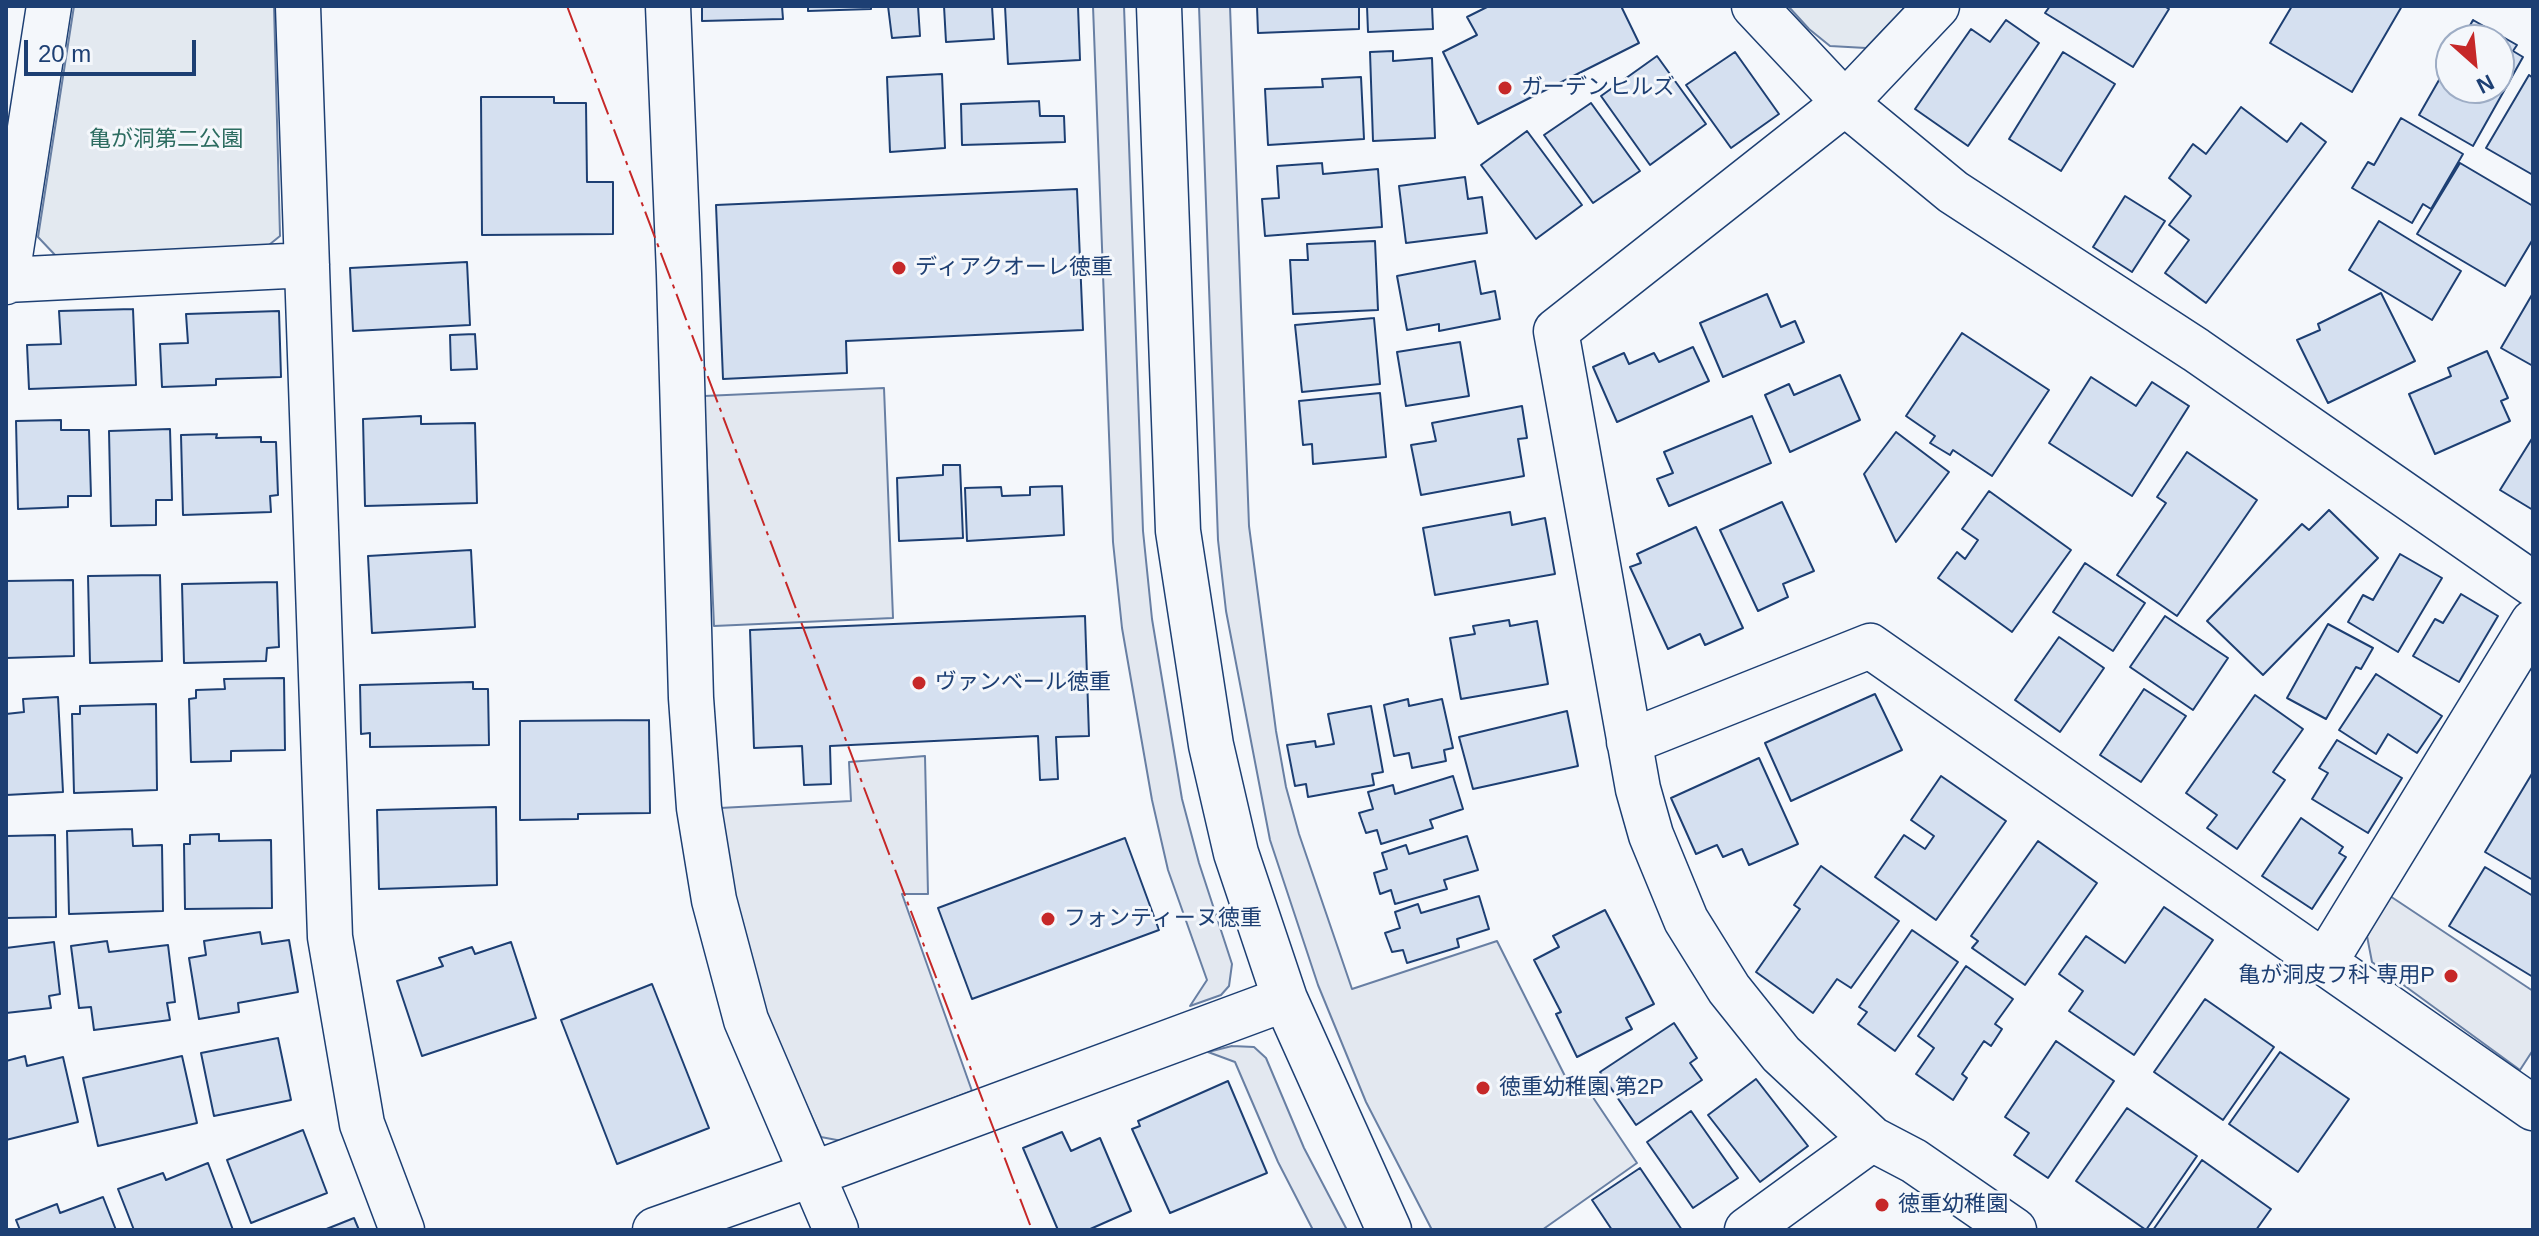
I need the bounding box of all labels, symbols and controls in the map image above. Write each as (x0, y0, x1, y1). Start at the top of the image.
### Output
scale bar (28, 24, 200, 74)
north arrow (2435, 24, 2515, 104)
text: 20 m (38, 40, 91, 67)
text: N (2472, 69, 2498, 99)
place label: ガーデンヒルズ (1521, 75, 1675, 101)
marker: ガーデンヒルズ (1496, 79, 1514, 97)
park label: 亀が洞第二公園 (89, 127, 243, 153)
place label: ディアクオーレ徳重 (915, 255, 1113, 281)
marker: ディアクオーレ徳重 (890, 259, 908, 277)
place label: ヴァンベール徳重 (935, 670, 1111, 696)
marker: ヴァンベール徳重 (910, 674, 928, 692)
place label: フォンティーヌ徳重 (1064, 906, 1262, 932)
marker: フォンティーヌ徳重 (1039, 910, 1057, 928)
place label: 亀が洞皮フ科 専用P (2238, 963, 2435, 989)
marker: 亀が洞皮フ科 専用P (2442, 967, 2460, 985)
place label: 徳重幼稚園 第2P (1499, 1075, 1664, 1101)
marker: 徳重幼稚園 第2P (1474, 1079, 1492, 1097)
place label: 徳重幼稚園 (1898, 1192, 2008, 1218)
marker: 徳重幼稚園 (1873, 1196, 1891, 1214)

